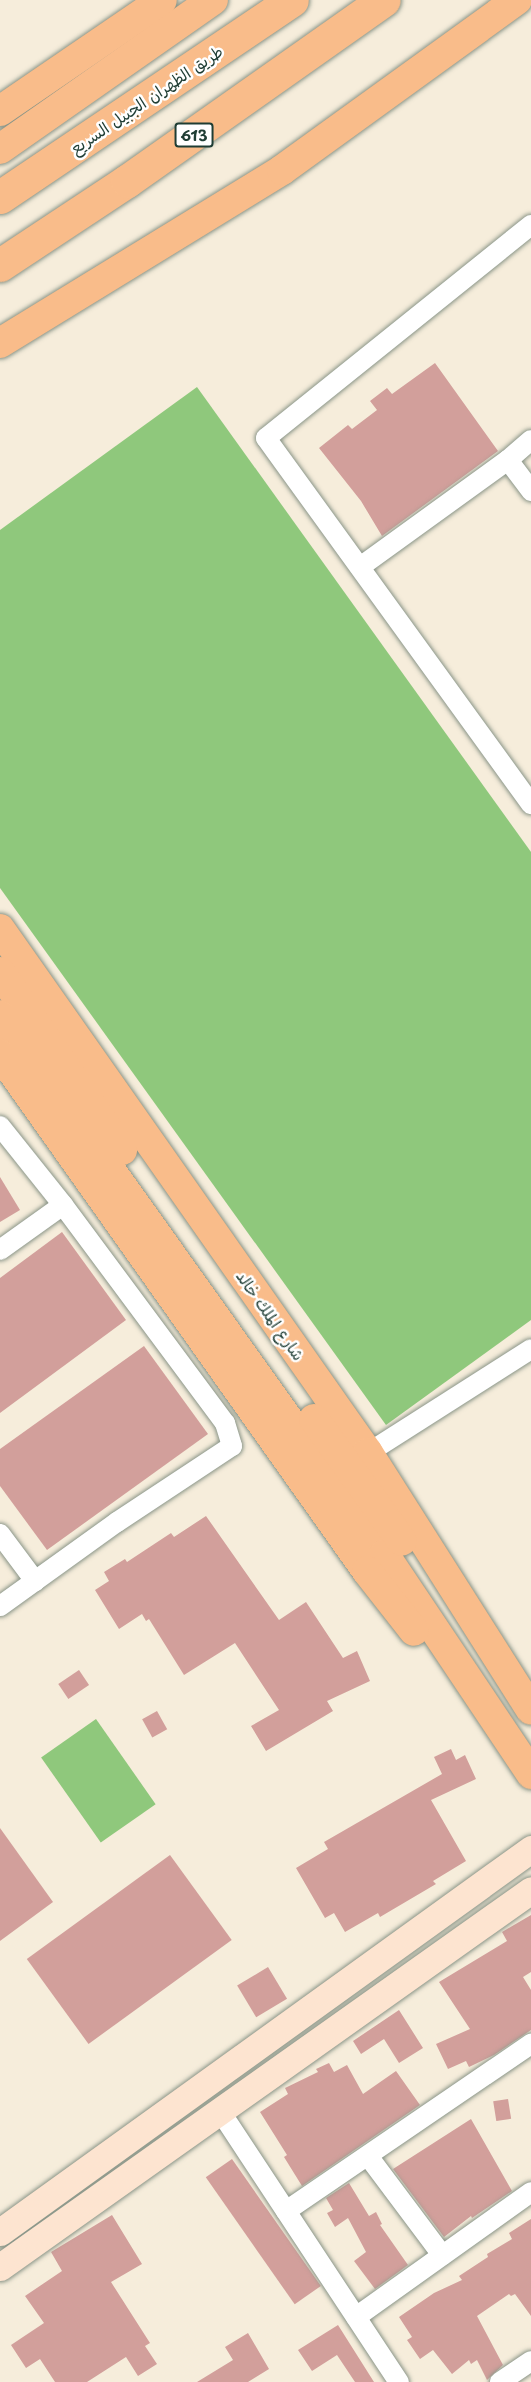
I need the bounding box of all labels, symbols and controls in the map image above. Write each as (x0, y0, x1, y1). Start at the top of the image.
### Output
street label: طريق الظهران الجبيل السريع (66, 41, 226, 157)
road number: 613 (174, 123, 214, 147)
street label: شارع الملك خالد (233, 1266, 309, 1364)

